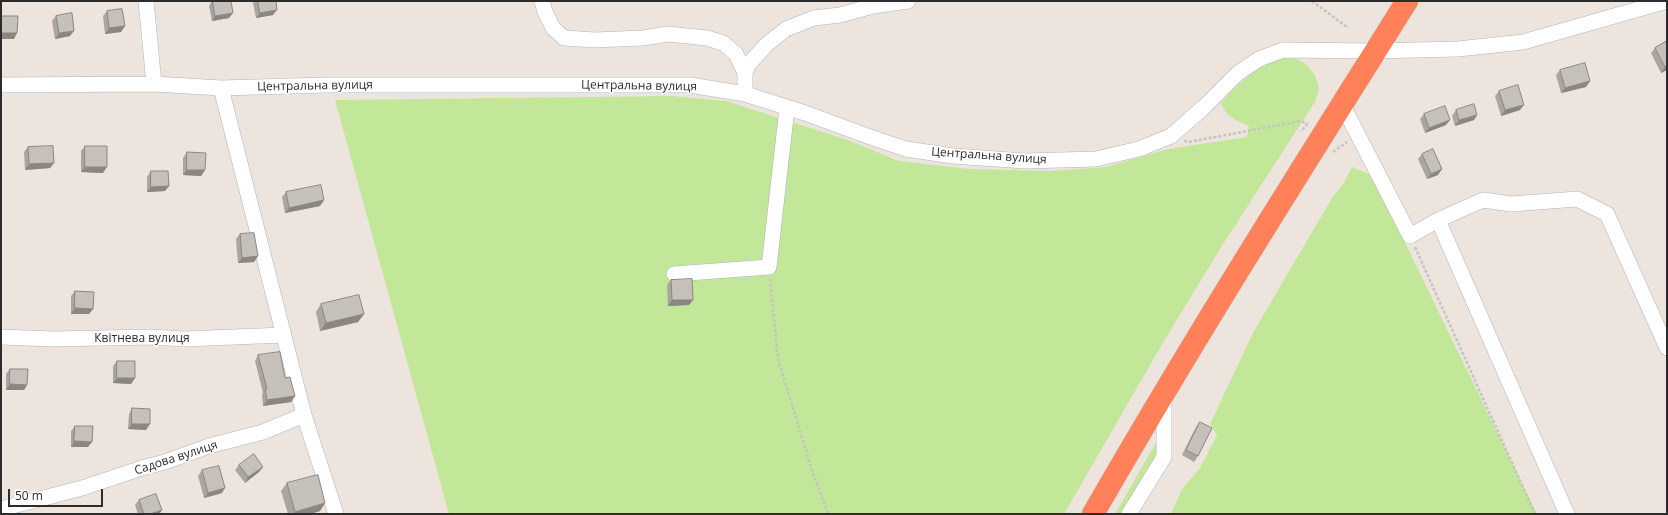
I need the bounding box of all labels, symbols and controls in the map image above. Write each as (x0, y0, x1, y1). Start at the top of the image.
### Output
street label: Центральна вулиця (257, 78, 373, 94)
street label: Центральна вулиця (581, 78, 697, 94)
street label: Центральна вулиця (931, 145, 1047, 167)
street label: Квітнева вулиця (94, 332, 190, 346)
street label: Садова вулиця (133, 438, 219, 478)
scale bar (10, 481, 105, 507)
text: 50 m (15, 487, 43, 504)

